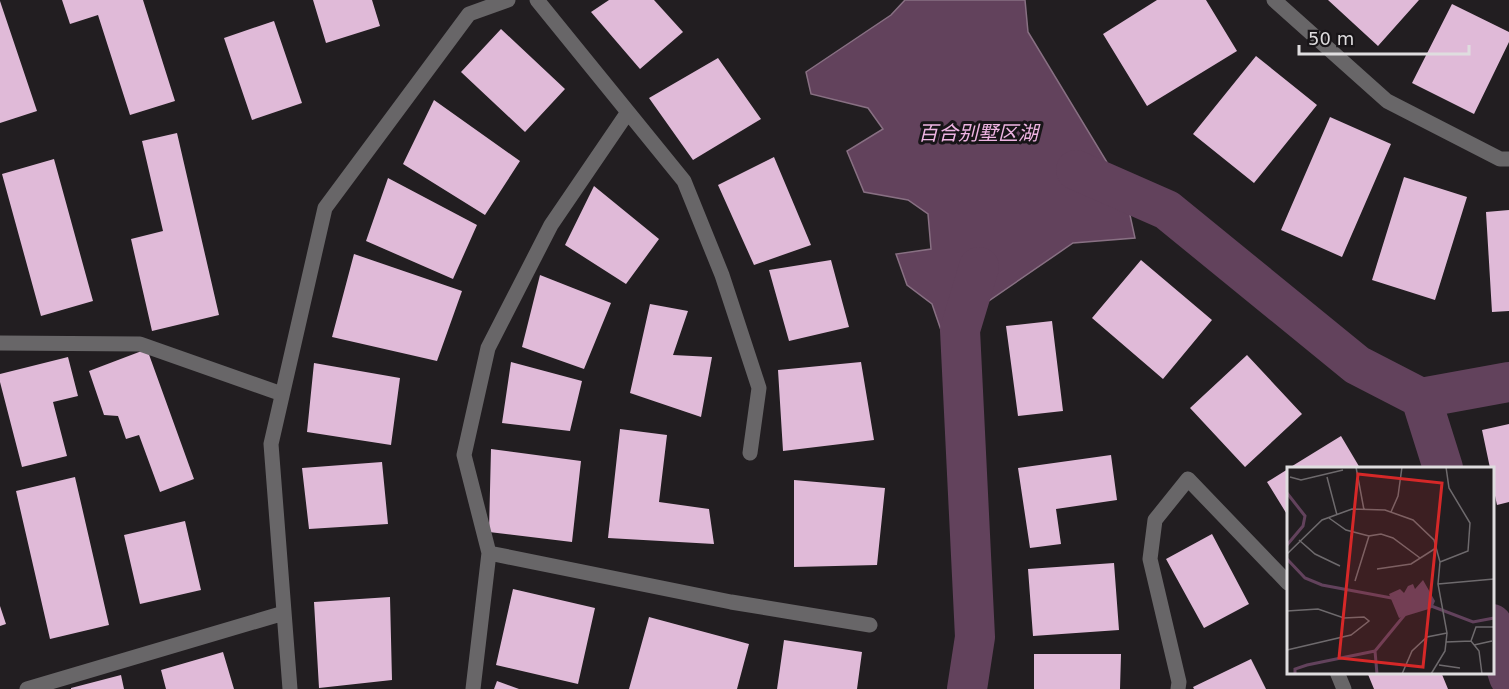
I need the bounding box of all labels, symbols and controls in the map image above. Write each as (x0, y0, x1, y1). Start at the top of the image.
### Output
scale bar (1299, 18, 1468, 56)
text: 50 m (1308, 28, 1354, 49)
water label: 百合别墅区湖 (918, 121, 1041, 145)
inset map (1287, 467, 1494, 674)

